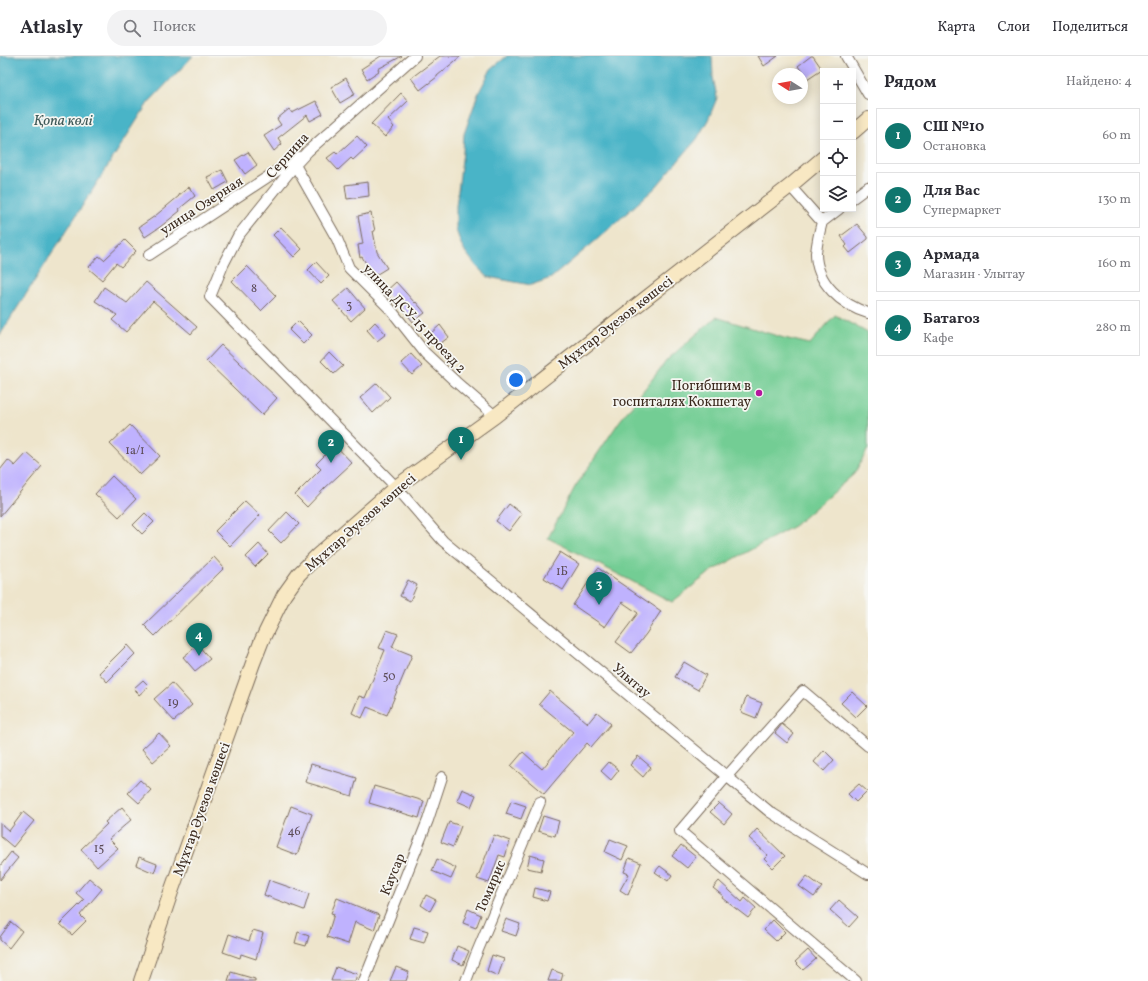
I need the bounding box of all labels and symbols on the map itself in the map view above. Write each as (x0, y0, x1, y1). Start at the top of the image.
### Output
north arrow (772, 68, 808, 104)
water label: Қопа көлі (34, 111, 93, 132)
street label: Серпина (262, 129, 314, 183)
street label: улица Озерная (157, 172, 247, 240)
street label: улица ДСУ-15 проезд 2 (358, 260, 470, 378)
street label: Мұхтар Әуезов көшесі (554, 272, 677, 374)
house number: 8 (251, 281, 257, 297)
house number: 3 (346, 298, 352, 314)
your location (506, 370, 526, 390)
place label: Погибшим в госпиталях Кокшетау (613, 377, 751, 412)
marker: Погибшим в госпиталях Кокшетау (754, 388, 764, 398)
pin: 1 (448, 427, 474, 460)
pin: 2 (318, 430, 344, 463)
house number: 1а/1 (125, 443, 145, 459)
street label: Мұхтар Әуезов көшесі (301, 470, 421, 577)
house number: 1Б (556, 564, 568, 580)
pin: 3 (586, 572, 612, 605)
pin: 4 (186, 623, 212, 656)
street label: Улытау (608, 659, 655, 703)
house number: 50 (383, 669, 395, 685)
house number: 19 (168, 695, 178, 711)
street label: Мұхтар Әуезов көшесі (169, 740, 235, 879)
house number: 46 (287, 824, 301, 840)
house number: 15 (94, 841, 104, 857)
street label: Каусар (376, 851, 410, 899)
street label: Томирис (472, 857, 511, 916)

